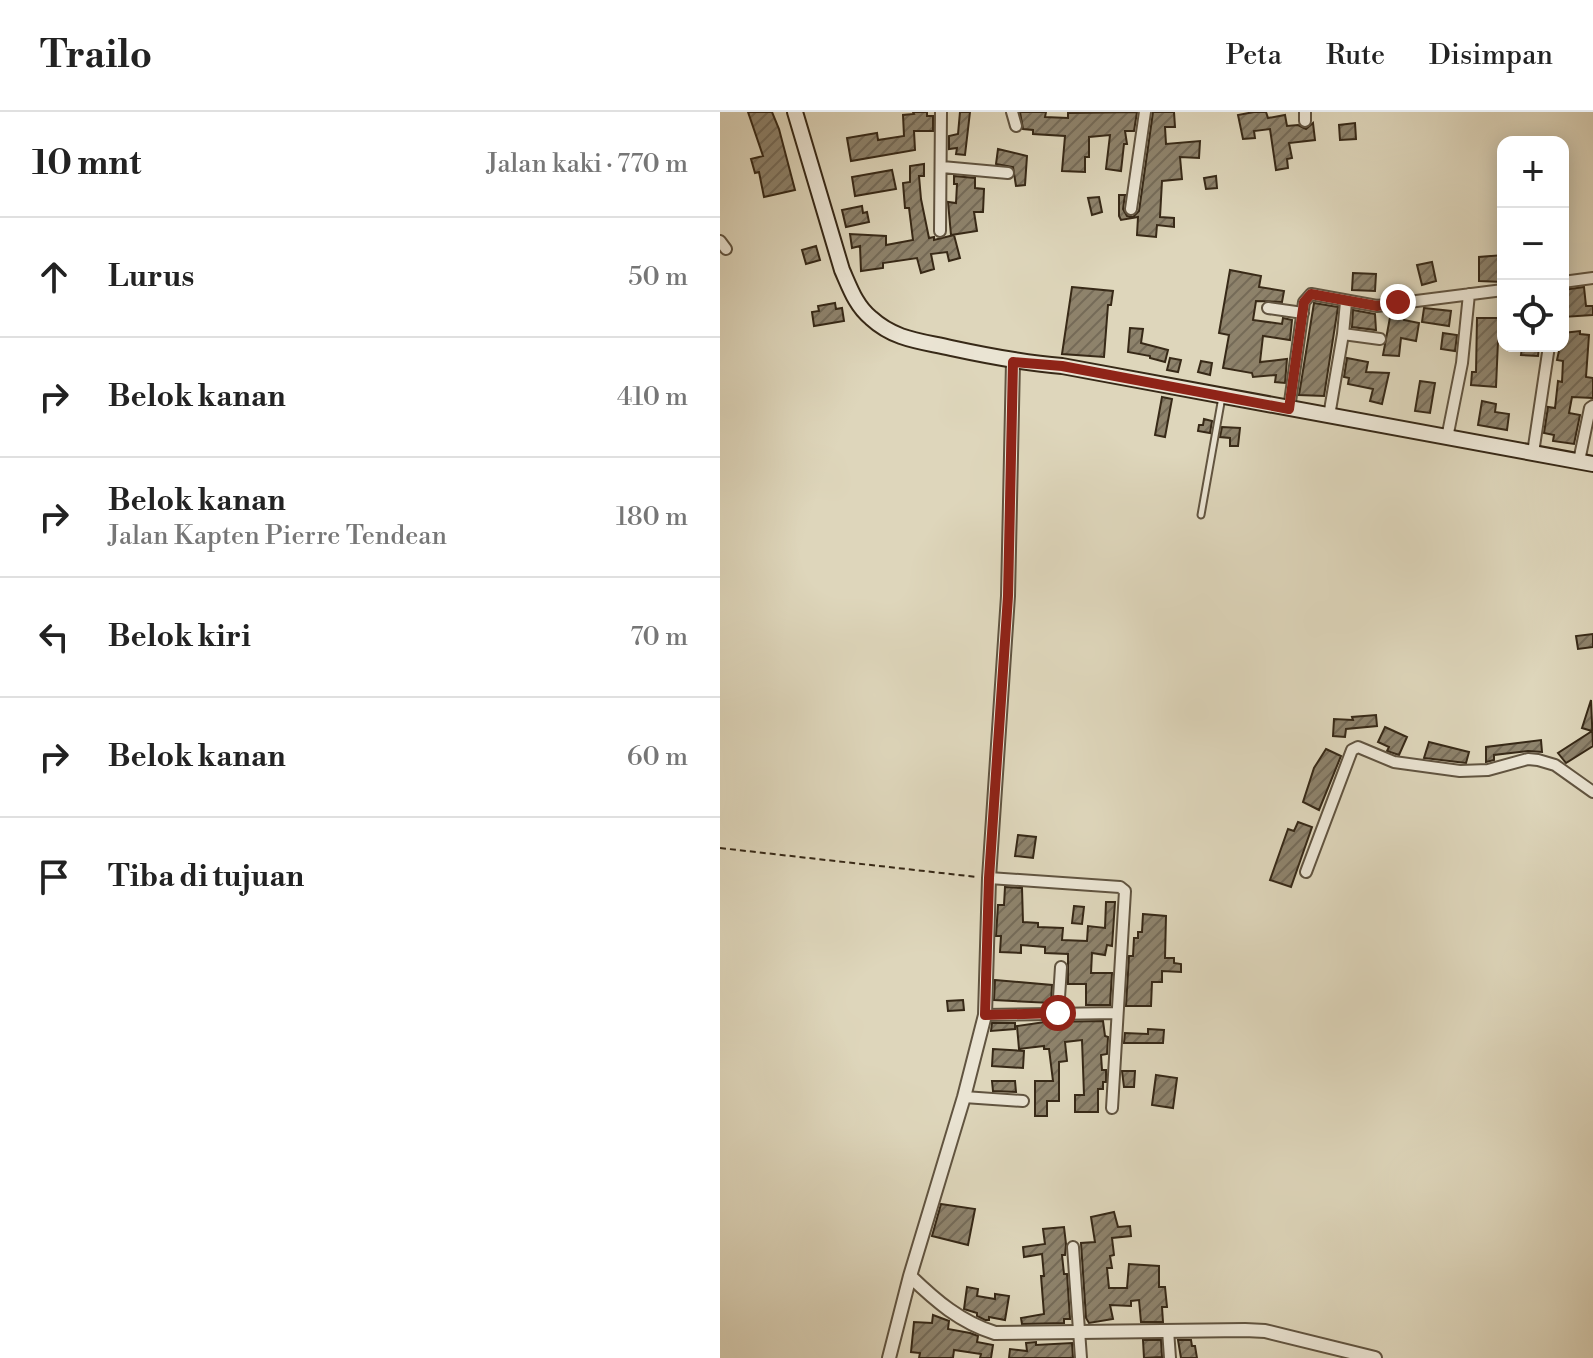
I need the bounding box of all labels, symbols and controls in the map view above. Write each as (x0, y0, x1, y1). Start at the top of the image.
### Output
text: Trailo (40, 32, 152, 79)
text: Peta (1226, 38, 1282, 73)
text: Rute (1326, 38, 1385, 73)
text: Disimpan (1429, 38, 1553, 73)
map controls (1497, 136, 1569, 352)
button: + (1497, 136, 1569, 208)
text: 10 mnt (32, 143, 141, 185)
text: Jalan kaki · 770 m (486, 148, 688, 180)
button: − (1497, 208, 1569, 280)
icon: ahead (32, 255, 76, 299)
text: Lurus (108, 258, 194, 296)
text: 50 m (628, 261, 688, 293)
button: locate (1497, 280, 1569, 352)
route end (1380, 284, 1416, 320)
icon: right (32, 375, 76, 419)
text: Belok kanan (108, 378, 286, 416)
text: 410 m (617, 381, 688, 413)
text: Belok kanan (108, 482, 286, 520)
icon: right (32, 495, 76, 539)
text: 180 m (616, 501, 688, 533)
text: Jalan Kapten Pierre Tendean (108, 520, 447, 552)
icon: left (32, 615, 76, 659)
text: Belok kiri (108, 618, 251, 656)
text: 70 m (630, 621, 688, 653)
icon: right (32, 735, 76, 779)
text: Belok kanan (108, 738, 286, 776)
text: 60 m (627, 741, 688, 773)
icon: arrive (32, 855, 76, 899)
text: Tiba di tujuan (108, 858, 304, 896)
route start (1040, 995, 1076, 1031)

